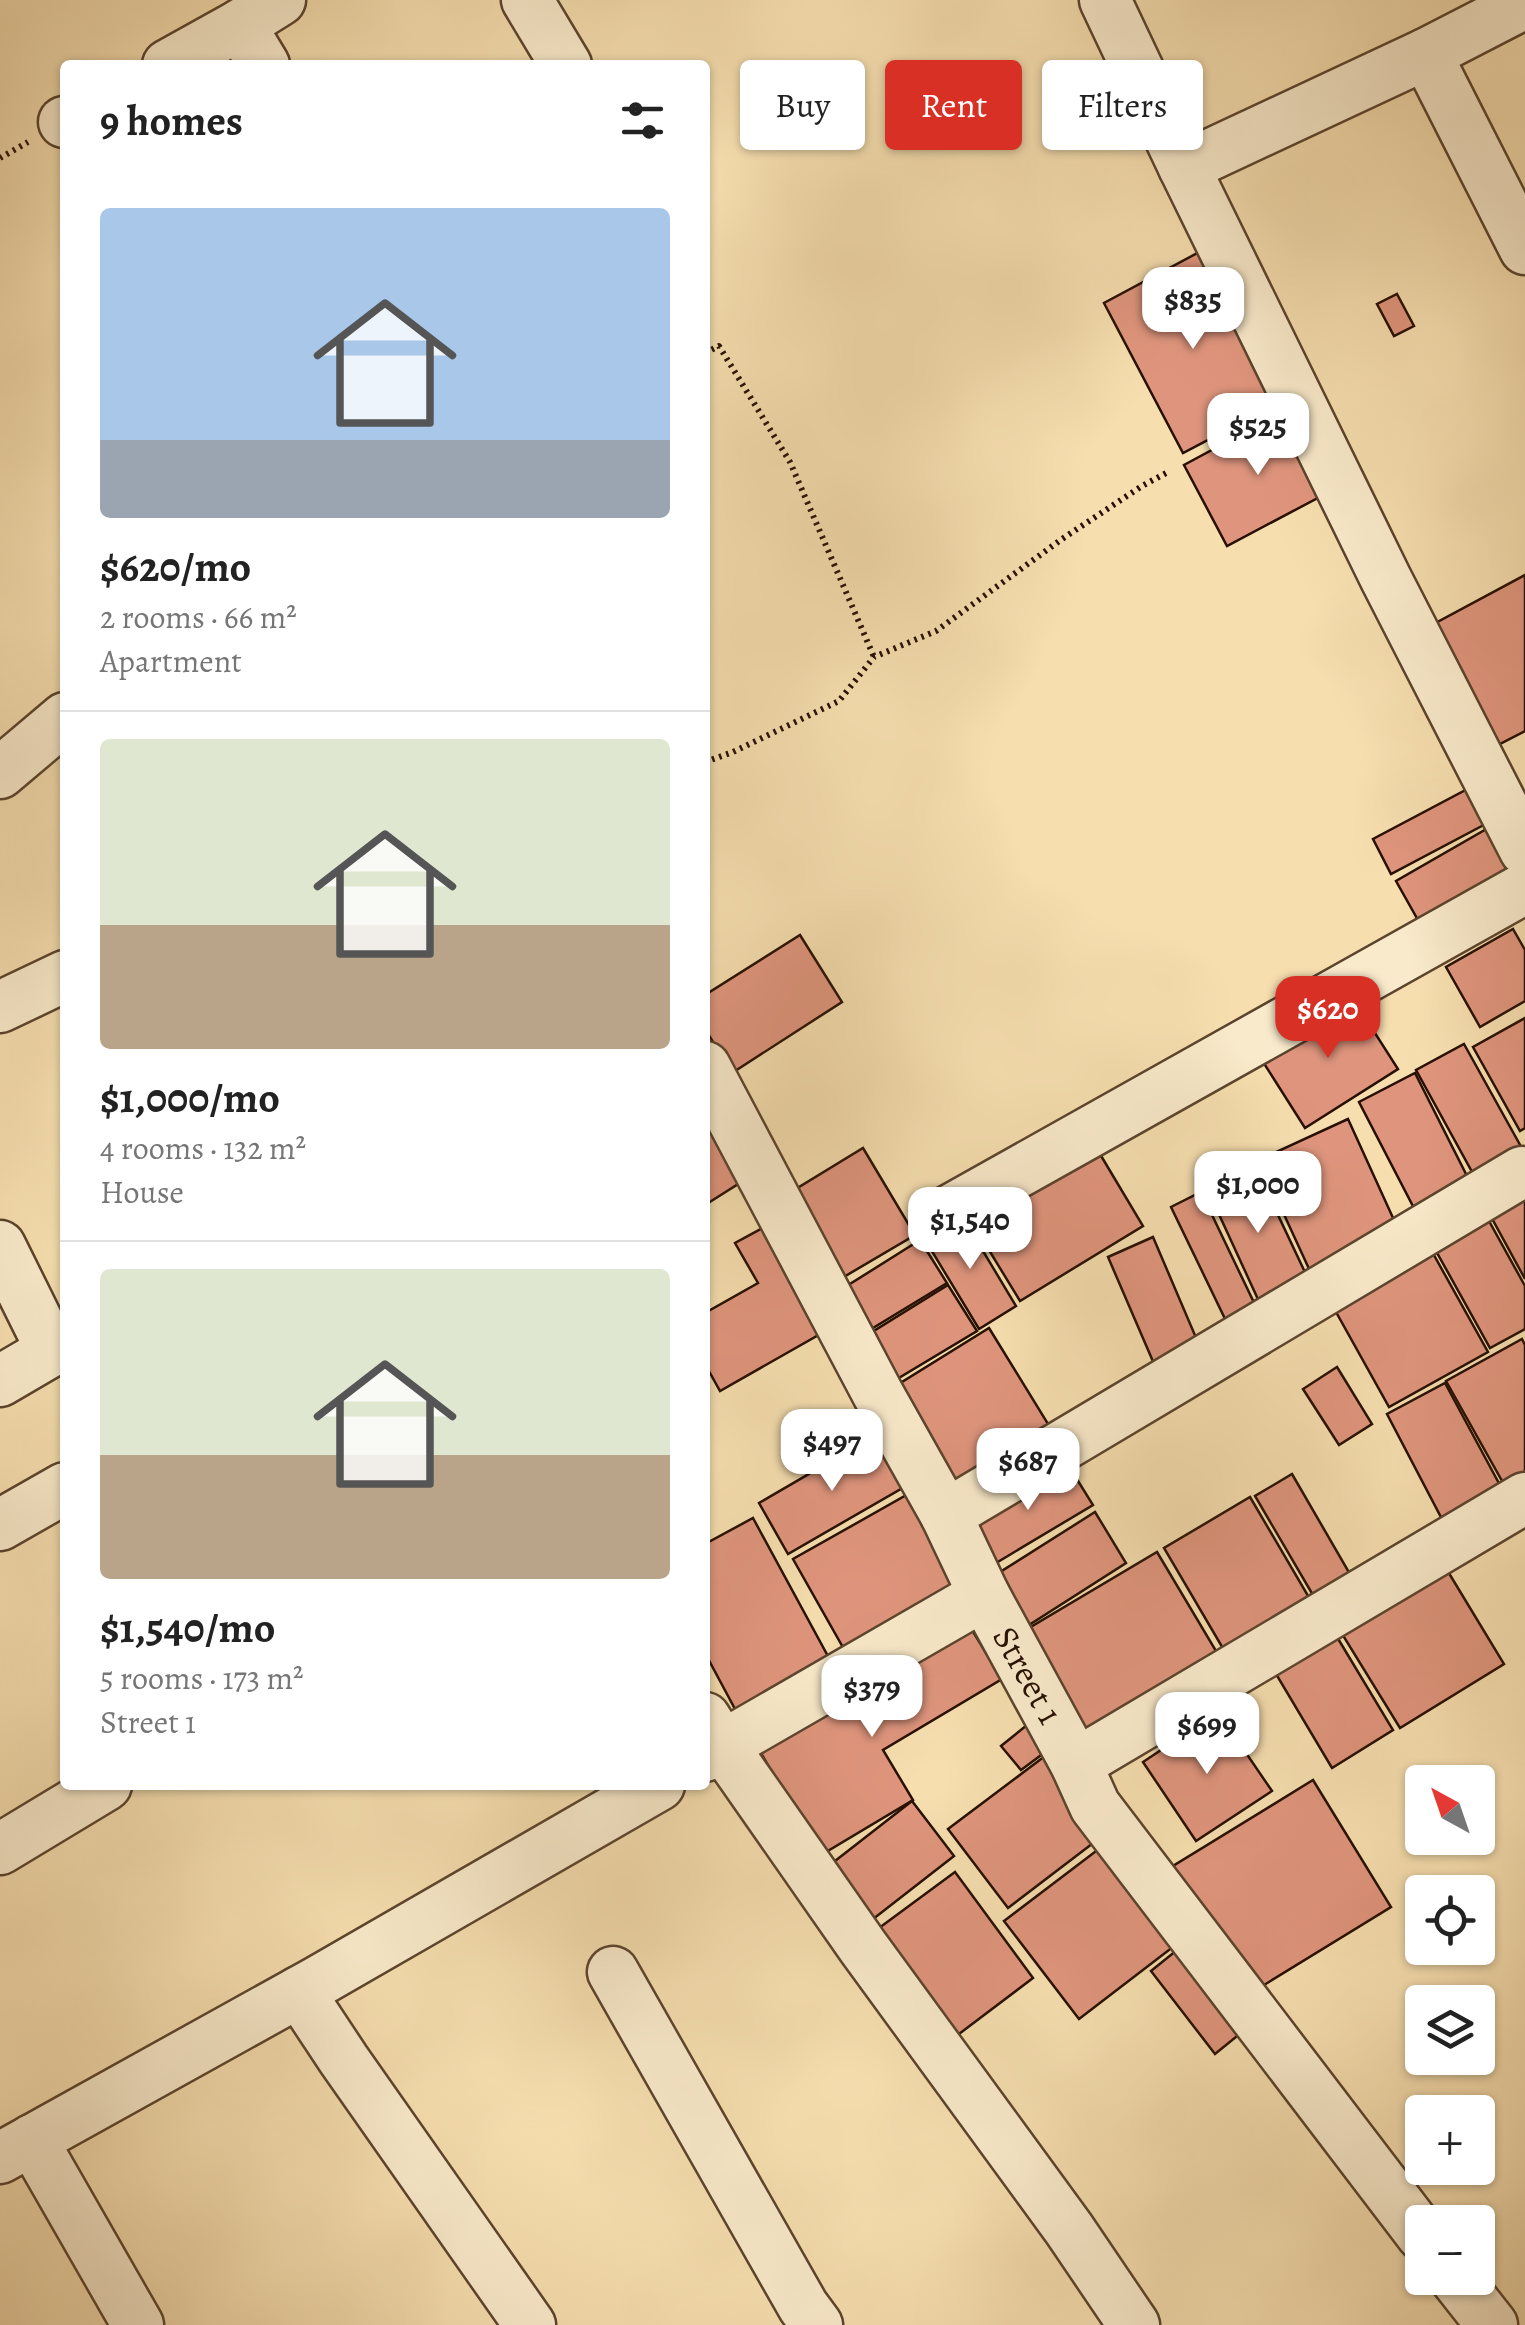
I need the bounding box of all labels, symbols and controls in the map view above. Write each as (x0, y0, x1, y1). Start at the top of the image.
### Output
chip: Buy (740, 60, 865, 150)
chip: Rent (885, 60, 1022, 150)
chip: Filters (1042, 60, 1203, 150)
text: 9 homes (100, 92, 243, 149)
icon: filters (615, 93, 670, 148)
pin: $835 (1134, 267, 1252, 352)
icon: home (295, 273, 475, 453)
text: $835 (1164, 277, 1222, 321)
pin: $525 (1199, 393, 1317, 478)
text: $525 (1229, 403, 1287, 447)
text: $620/mo (100, 538, 251, 595)
text: 2 rooms · 66 m² (100, 595, 297, 639)
text: Apartment (100, 639, 242, 683)
icon: home (295, 804, 475, 984)
pin: $620 (1269, 976, 1387, 1061)
text: $620 (1297, 986, 1359, 1030)
text: $1,000/mo (100, 1069, 280, 1126)
text: 4 rooms · 132 m² (100, 1126, 306, 1170)
pin: $1,000 (1177, 1151, 1339, 1236)
text: $1,000 (1216, 1161, 1300, 1205)
text: House (100, 1170, 184, 1214)
pin: $1,540 (889, 1187, 1051, 1272)
text: $1,540 (930, 1197, 1010, 1241)
icon: home (295, 1334, 475, 1514)
pin: $497 (773, 1409, 891, 1494)
text: $497 (803, 1419, 861, 1463)
pin: $687 (969, 1428, 1087, 1513)
text: $687 (999, 1438, 1057, 1482)
text: $1,540/mo (100, 1599, 275, 1656)
street label: Street 1 (982, 1617, 1074, 1733)
pin: $379 (813, 1655, 931, 1740)
text: 5 rooms · 173 m² (100, 1656, 304, 1700)
text: $379 (843, 1665, 901, 1709)
pin: $699 (1148, 1692, 1266, 1777)
text: Street 1 (100, 1700, 196, 1744)
text: $699 (1177, 1702, 1237, 1746)
north arrow (1405, 1765, 1495, 1855)
map controls (1405, 1765, 1495, 2295)
button: locate (1405, 1875, 1495, 1965)
button: layers (1405, 1985, 1495, 2075)
button: + (1405, 2095, 1495, 2185)
button: − (1405, 2205, 1495, 2295)

